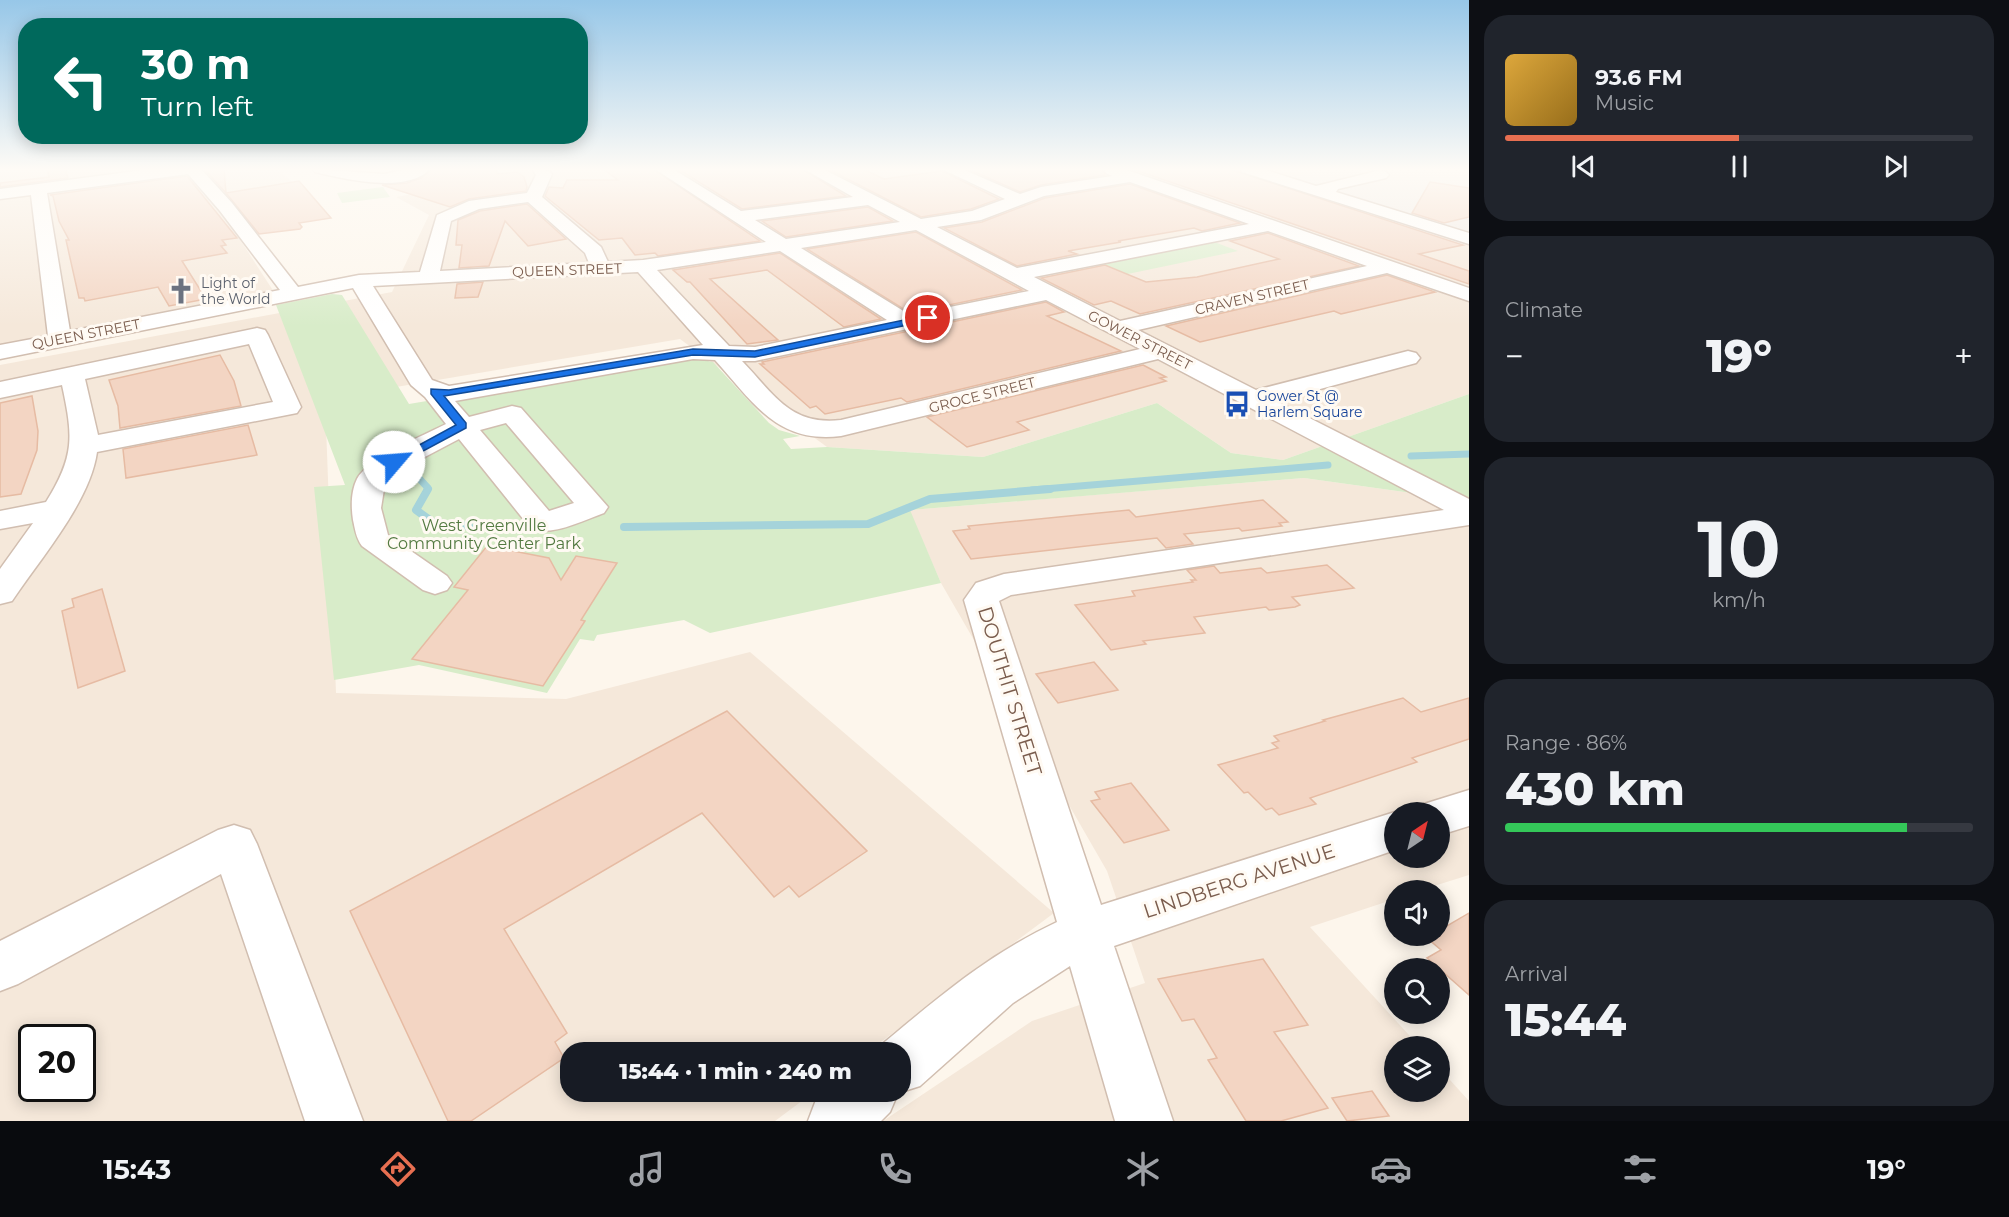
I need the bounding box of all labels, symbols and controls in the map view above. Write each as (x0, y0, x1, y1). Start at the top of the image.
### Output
text: 30 m (141, 38, 250, 90)
icon: left (42, 42, 120, 120)
text: 93.6 FM (1595, 64, 1683, 91)
text: Turn left (141, 90, 254, 123)
text: Music (1595, 91, 1654, 115)
icon: previous (1567, 150, 1600, 183)
icon: pause (1723, 150, 1756, 183)
icon: next (1879, 150, 1912, 183)
street label: QUEEN STREET (512, 259, 622, 281)
place label: Light of the World (201, 274, 271, 308)
street label: CRAVEN STREET (1193, 275, 1311, 319)
church icon: Light of the World (166, 276, 196, 306)
pin (902, 292, 953, 343)
text: Climate (1505, 298, 1583, 322)
icon: arrive (911, 301, 944, 334)
street label: GOWER STREET (1085, 306, 1195, 374)
street label: QUEEN STREET (30, 315, 142, 353)
text: 19° (1706, 328, 1772, 383)
text: − (1505, 336, 1524, 376)
text: + (1954, 336, 1973, 376)
street label: GROCE STREET (927, 373, 1037, 417)
place label: Gower St @ Harlem Square (1257, 387, 1363, 421)
bus stop icon: Gower St @ Harlem Square (1222, 389, 1252, 419)
position arrow (362, 430, 426, 494)
text: 10 (1697, 501, 1781, 597)
park label: West Greenville Community Center Park (387, 516, 581, 553)
text: km/h (1712, 588, 1766, 612)
street label: DOUTHIT STREET (973, 604, 1047, 779)
text: Range · 86% (1505, 731, 1627, 755)
text: 430 km (1505, 761, 1685, 816)
north arrow (1384, 802, 1450, 868)
map controls (1384, 802, 1450, 1102)
street label: LINDBERG AVENUE (1140, 839, 1338, 923)
button: sound (1384, 880, 1450, 946)
button: search (1384, 958, 1450, 1024)
text: Arrival (1505, 962, 1568, 986)
text: 15:44 (1505, 992, 1626, 1047)
speed limit sign: 20 (18, 1024, 96, 1102)
button: layers (1384, 1036, 1450, 1102)
text: 15:44 · 1 min · 240 m (619, 1058, 852, 1085)
icon: directions (377, 1148, 419, 1190)
icon: music (626, 1148, 668, 1190)
icon: phone (874, 1148, 916, 1190)
icon: climate (1122, 1148, 1164, 1190)
icon: car (1370, 1148, 1412, 1190)
icon: filters (1619, 1148, 1661, 1190)
text: 15:43 (103, 1153, 171, 1186)
text: 19° (1867, 1153, 1906, 1186)

